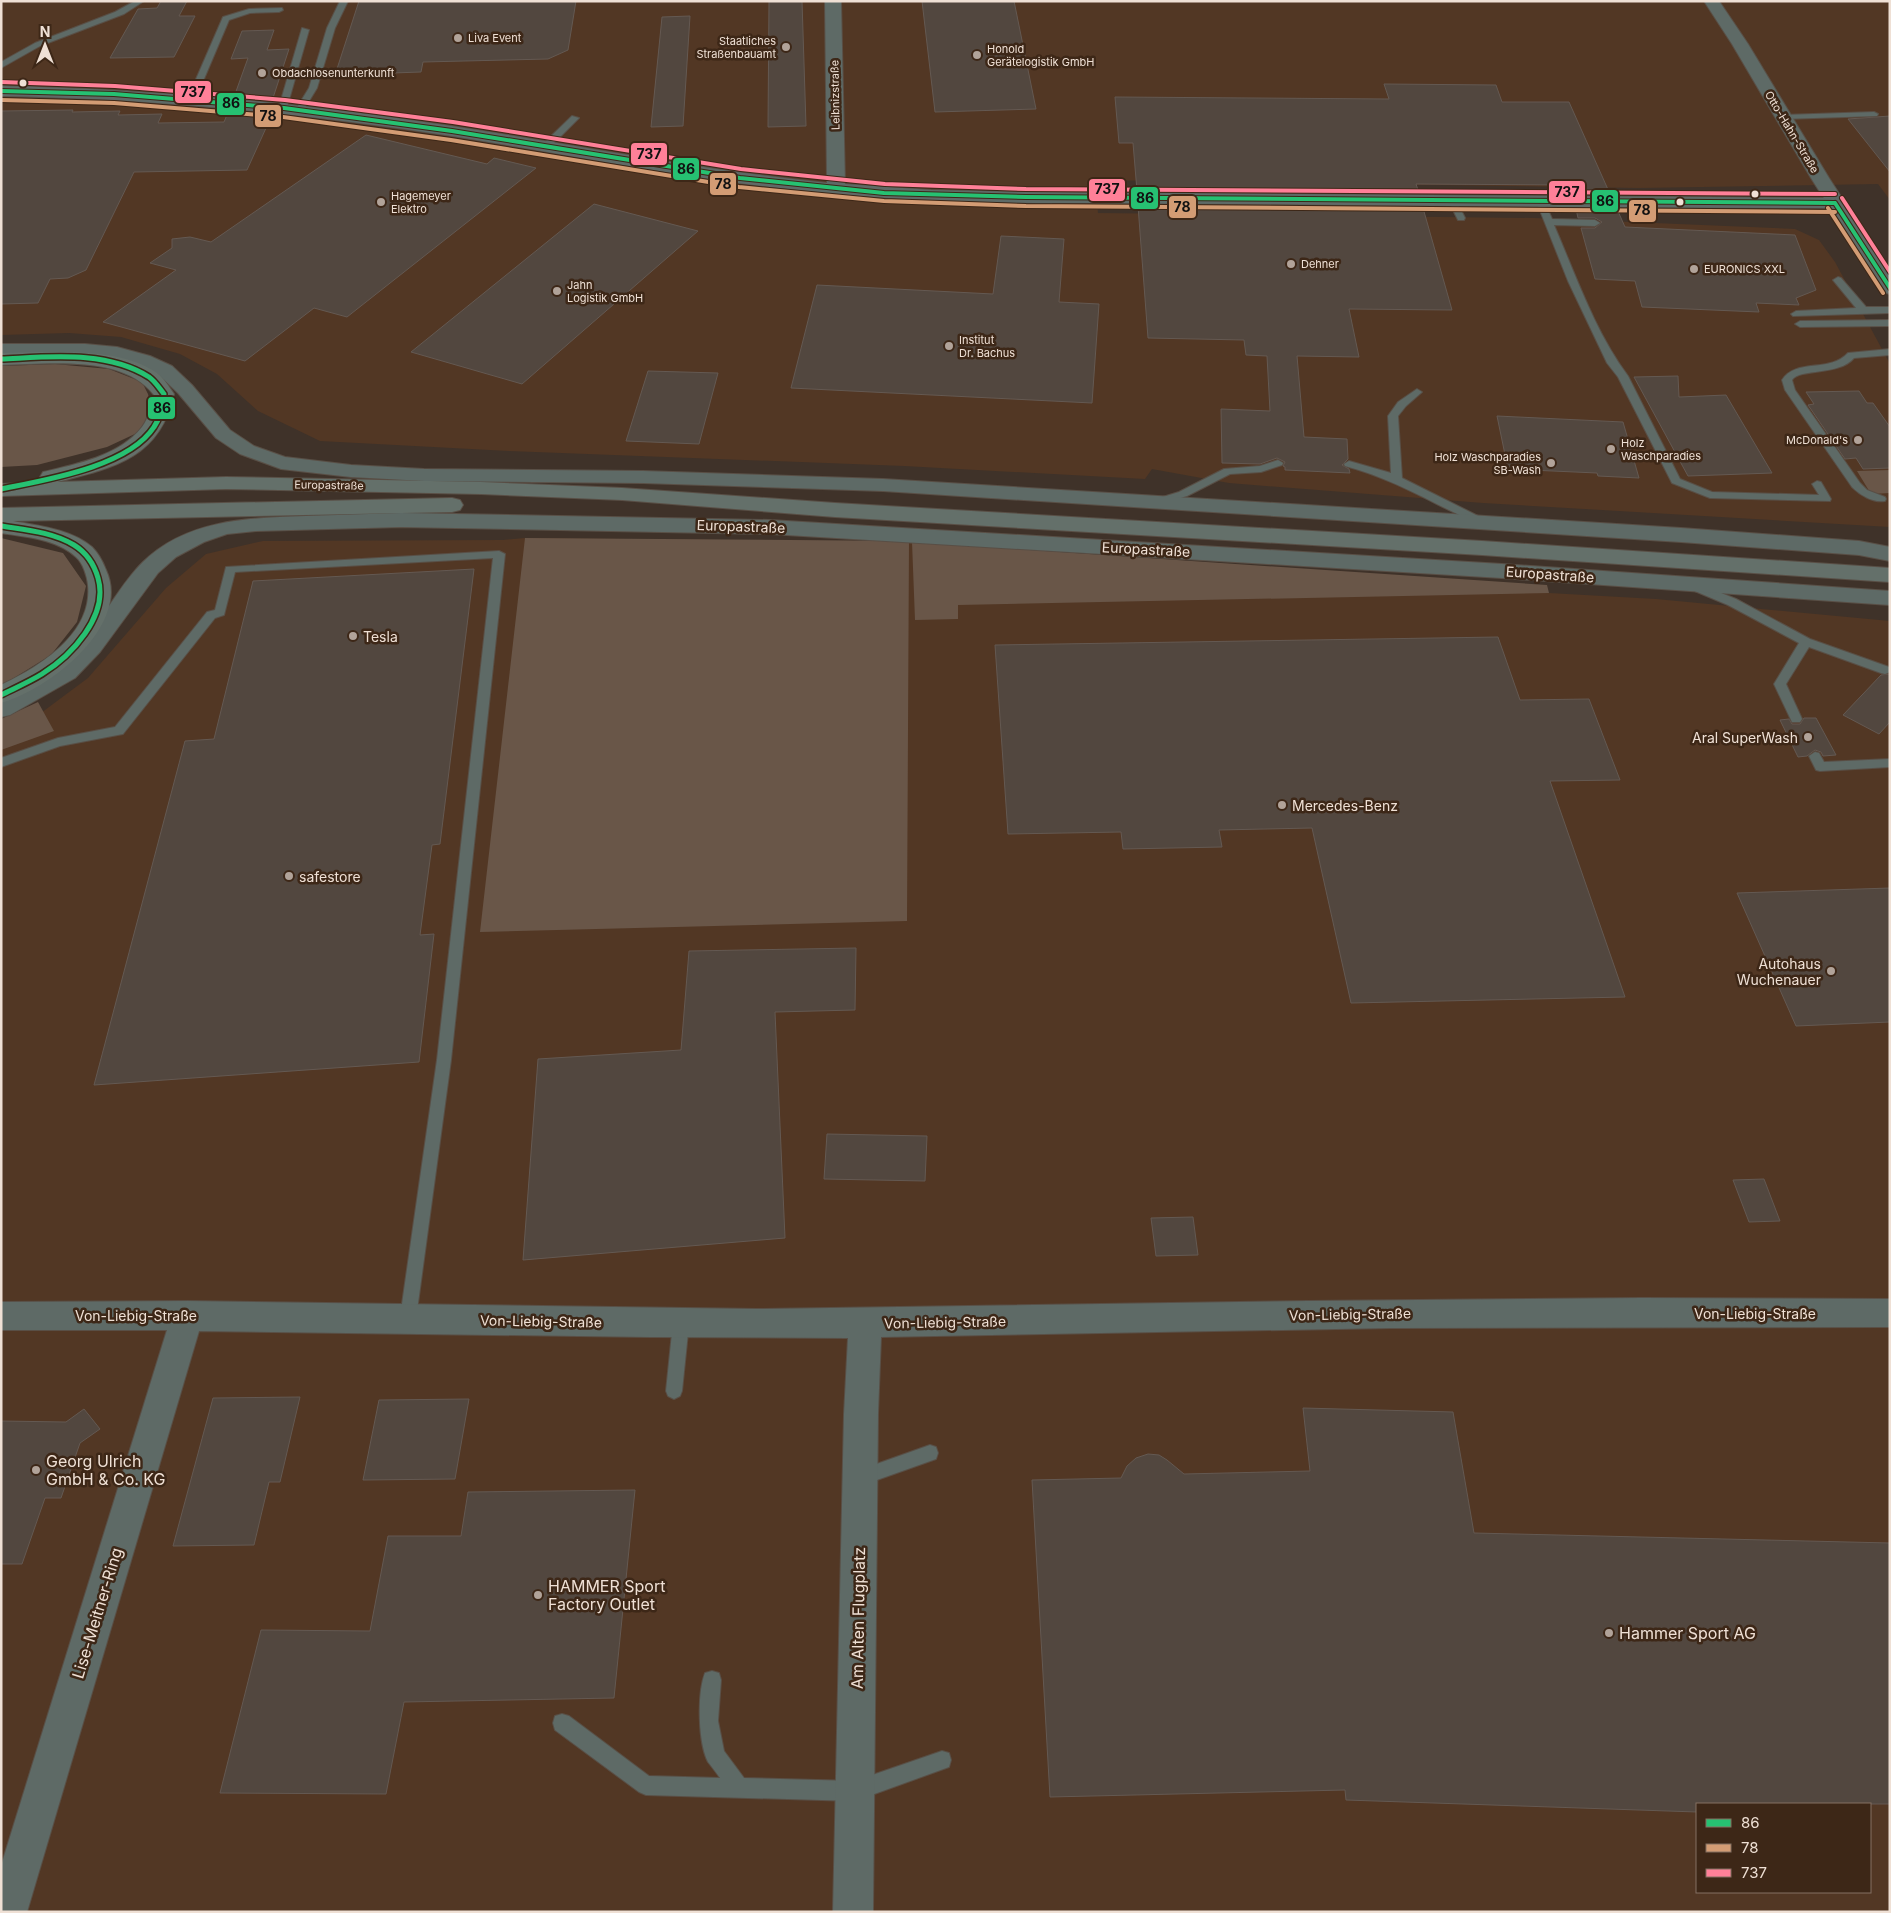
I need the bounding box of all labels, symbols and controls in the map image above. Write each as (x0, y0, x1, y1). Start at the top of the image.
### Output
north arrow (20, 20, 70, 70)
text: N (40, 23, 50, 40)
place label: Liva Event (468, 31, 522, 45)
marker: Liva Event (452, 32, 464, 44)
place label: Staatliches Straßenbauamt (696, 34, 776, 61)
marker: Staatliches Straßenbauamt (780, 41, 792, 53)
place label: Honold Gerätelogistik GmbH (987, 42, 1094, 69)
marker: Honold Gerätelogistik GmbH (971, 49, 983, 61)
street label: Leibnizstraße (827, 60, 843, 130)
place label: Obdachlosenunterkunft (272, 66, 395, 80)
marker: Obdachlosenunterkunft (256, 67, 268, 79)
unlabelled marker (18, 78, 28, 88)
line badge: 737 (174, 80, 212, 104)
text: 737 (180, 83, 206, 100)
street label: Otto-Hahn-Straße (1762, 88, 1822, 176)
line badge: 86 (216, 92, 245, 116)
text: 86 (222, 94, 240, 111)
line badge: 78 (254, 104, 282, 128)
text: 78 (259, 107, 277, 124)
line badge: 737 (630, 142, 668, 166)
text: 737 (636, 145, 662, 162)
line badge: 86 (672, 157, 700, 181)
text: 86 (677, 160, 695, 177)
line badge: 78 (709, 172, 737, 196)
text: 78 (714, 175, 732, 192)
line badge: 737 (1088, 178, 1126, 202)
text: 737 (1094, 180, 1120, 197)
line badge: 737 (1548, 180, 1586, 204)
text: 737 (1554, 183, 1580, 200)
line badge: 86 (1130, 186, 1159, 210)
place label: Hagemeyer Elektro (391, 189, 451, 216)
text: 86 (1136, 189, 1154, 206)
line badge: 86 (1591, 189, 1619, 213)
unlabelled marker (1750, 189, 1760, 199)
text: 86 (1596, 192, 1614, 209)
line badge: 78 (1168, 195, 1197, 219)
marker: Hagemeyer Elektro (375, 196, 387, 208)
unlabelled marker (1675, 197, 1685, 207)
text: 78 (1173, 198, 1191, 215)
line badge: 78 (1628, 199, 1657, 223)
text: 78 (1633, 201, 1651, 218)
place label: Dehner (1301, 257, 1339, 271)
marker: Dehner (1285, 258, 1297, 270)
place label: EURONICS XXL (1704, 262, 1785, 276)
marker: EURONICS XXL (1688, 263, 1700, 275)
place label: Jahn Logistik GmbH (567, 278, 643, 305)
marker: Jahn Logistik GmbH (551, 285, 563, 297)
place label: Institut Dr. Bachus (959, 333, 1015, 360)
marker: Institut Dr. Bachus (943, 340, 955, 352)
line badge: 86 (147, 396, 176, 420)
text: 86 (153, 399, 171, 416)
place label: McDonald's (1786, 433, 1848, 447)
marker: McDonald's (1852, 434, 1864, 446)
place label: Holz Waschparadies (1621, 436, 1701, 463)
marker: Holz Waschparadies (1605, 443, 1617, 455)
place label: Holz Waschparadies SB-Wash (1434, 450, 1541, 477)
marker: Holz Waschparadies SB-Wash (1545, 457, 1557, 469)
street label: Europastraße (294, 477, 364, 493)
street label: Europastraße (696, 516, 786, 536)
street label: Europastraße (1101, 538, 1191, 560)
street label: Europastraße (1505, 562, 1595, 586)
place label: Tesla (363, 628, 398, 645)
marker: Tesla (347, 630, 359, 642)
place label: Aral SuperWash (1692, 729, 1798, 746)
marker: Aral SuperWash (1802, 731, 1814, 743)
place label: Mercedes-Benz (1292, 797, 1398, 814)
marker: Mercedes-Benz (1276, 799, 1288, 811)
place label: safestore (299, 868, 361, 885)
marker: safestore (283, 870, 295, 882)
place label: Autohaus Wuchenauer (1737, 955, 1821, 988)
marker: Autohaus Wuchenauer (1825, 965, 1837, 977)
street label: Von-Liebig-Straße (1289, 1304, 1411, 1324)
street label: Von-Liebig-Straße (1694, 1305, 1816, 1322)
street label: Von-Liebig-Straße (75, 1307, 197, 1324)
street label: Von-Liebig-Straße (480, 1311, 602, 1331)
street label: Von-Liebig-Straße (884, 1312, 1006, 1332)
place label: Georg Ulrich GmbH & Co. KG (46, 1451, 165, 1489)
marker: Georg Ulrich GmbH & Co. KG (30, 1464, 42, 1476)
street label: Lise-Meitner-Ring (68, 1545, 126, 1681)
street label: Am Alten Flugplatz (847, 1547, 869, 1689)
place label: HAMMER Sport Factory Outlet (548, 1576, 665, 1614)
marker: HAMMER Sport Factory Outlet (532, 1589, 544, 1601)
place label: Hammer Sport AG (1619, 1623, 1756, 1643)
marker: Hammer Sport AG (1603, 1627, 1615, 1639)
legend (1696, 1803, 1871, 1893)
text: 86 (1741, 1813, 1760, 1832)
text: 78 (1741, 1838, 1759, 1857)
text: 737 (1741, 1863, 1767, 1882)

